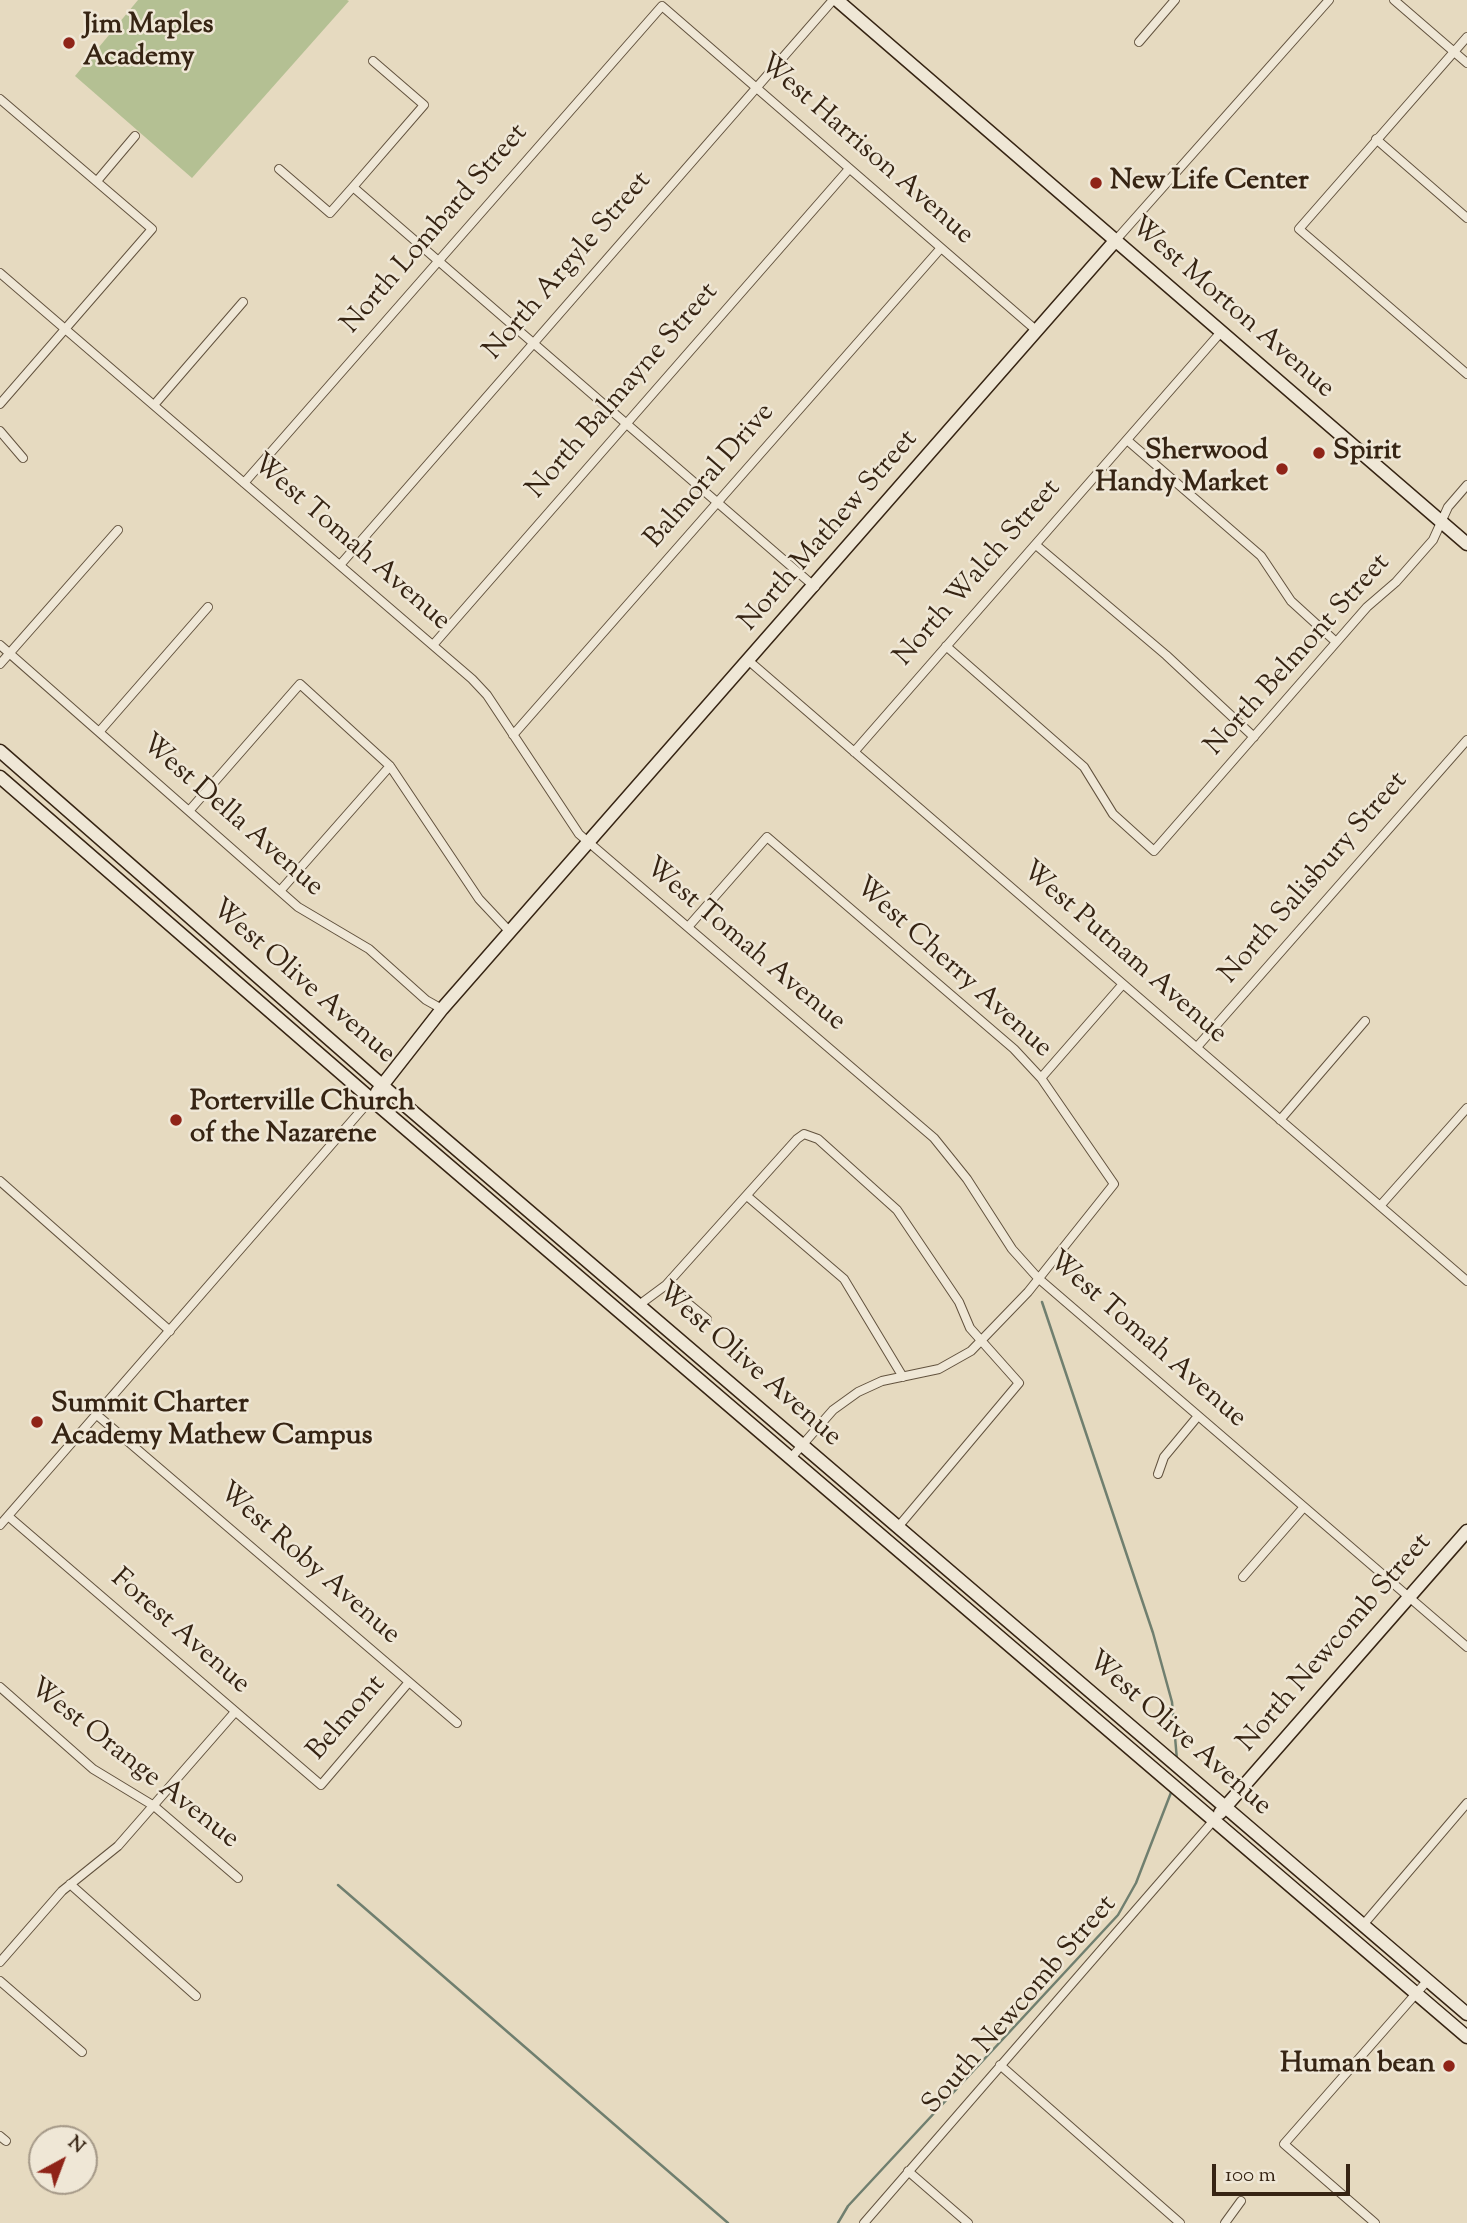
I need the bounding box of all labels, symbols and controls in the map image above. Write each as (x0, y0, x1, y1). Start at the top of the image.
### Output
place label: Jim Maples Academy (83, 10, 214, 76)
marker: Jim Maples Academy (61, 35, 77, 51)
street label: West Harrison Avenue (751, 48, 979, 254)
street label: North Lombard Street (336, 118, 536, 342)
street label: North Argyle Street (478, 166, 660, 368)
place label: New Life Center (1110, 166, 1309, 200)
marker: New Life Center (1088, 175, 1104, 191)
street label: West Morton Avenue (1122, 211, 1340, 407)
street label: North Balmayne Street (521, 277, 727, 507)
street label: Balmoral Drive (639, 398, 783, 556)
street label: North Mathew Street (733, 425, 927, 639)
place label: Sherwood Handy Market (1095, 436, 1268, 502)
place label: Spirit (1333, 436, 1401, 470)
marker: Spirit (1311, 445, 1327, 461)
street label: West Tomah Avenue (244, 448, 456, 640)
marker: Sherwood Handy Market (1274, 461, 1290, 477)
street label: North Walch Street (889, 474, 1069, 674)
street label: North Belmont Street (1199, 548, 1399, 764)
street label: West Della Avenue (133, 729, 329, 905)
street label: North Salisbury Street (1214, 766, 1416, 992)
street label: West Tomah Avenue (636, 852, 852, 1040)
street label: West Putnam Avenue (1013, 856, 1233, 1052)
street label: West Cherry Avenue (846, 871, 1058, 1067)
street label: West Olive Avenue (203, 894, 401, 1072)
place label: Porterville Church of the Nazarene (190, 1087, 415, 1153)
marker: Porterville Church of the Nazarene (168, 1112, 184, 1128)
street label: West Tomah Avenue (1040, 1245, 1252, 1437)
street label: West Olive Avenue (649, 1277, 847, 1455)
place label: Summit Charter Academy Mathew Campus (51, 1389, 373, 1455)
marker: Summit Charter Academy Mathew Campus (29, 1414, 45, 1430)
street label: West Roby Avenue (210, 1477, 406, 1653)
street label: North Newcomb Street (1232, 1528, 1440, 1760)
street label: Forest Avenue (102, 1563, 256, 1703)
street label: West Olive Avenue (1079, 1646, 1277, 1824)
street label: Belmont (302, 1669, 394, 1769)
street label: West Orange Avenue (21, 1672, 245, 1858)
street label: South Newcomb Street (917, 1890, 1125, 2122)
place label: Human bean (1280, 2049, 1435, 2083)
marker: Human bean (1441, 2058, 1457, 2074)
north arrow (28, 2125, 98, 2195)
text: N (61, 2130, 90, 2160)
scale bar (1215, 2150, 1353, 2194)
text: 100 m (1225, 2161, 1276, 2191)

